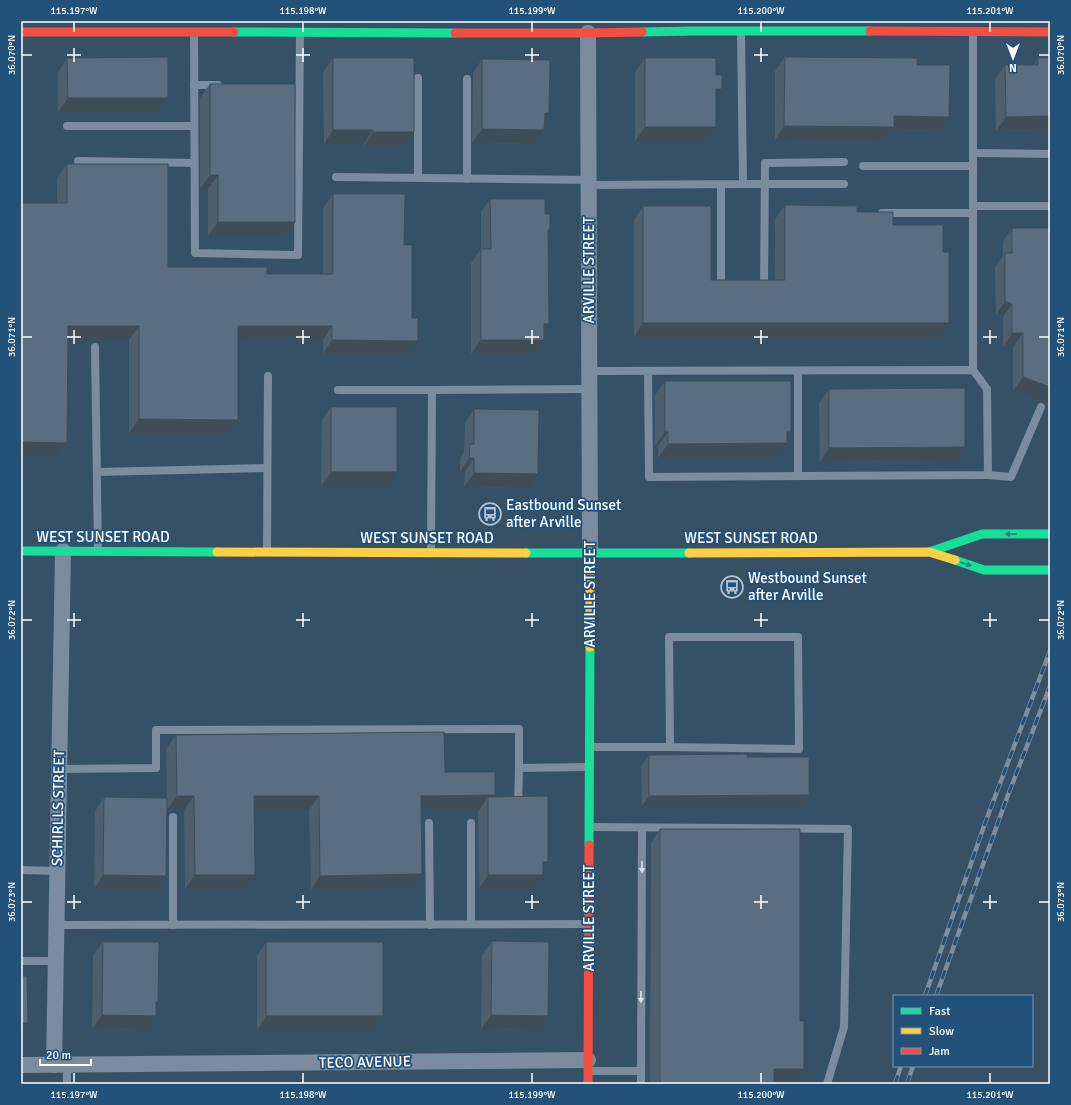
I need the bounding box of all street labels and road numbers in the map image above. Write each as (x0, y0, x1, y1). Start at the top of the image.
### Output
street label: ARVILLE STREET (580, 216, 598, 323)
street label: WEST SUNSET ROAD (36, 528, 170, 546)
street label: WEST SUNSET ROAD (360, 529, 494, 547)
street label: WEST SUNSET ROAD (684, 529, 818, 547)
street label: ARVILLE STREET (581, 540, 599, 647)
street label: SCHIRLLS STREET (48, 749, 68, 866)
street label: ARVILLE STREET (580, 864, 598, 971)
street label: TECO AVENUE (319, 1052, 411, 1072)

